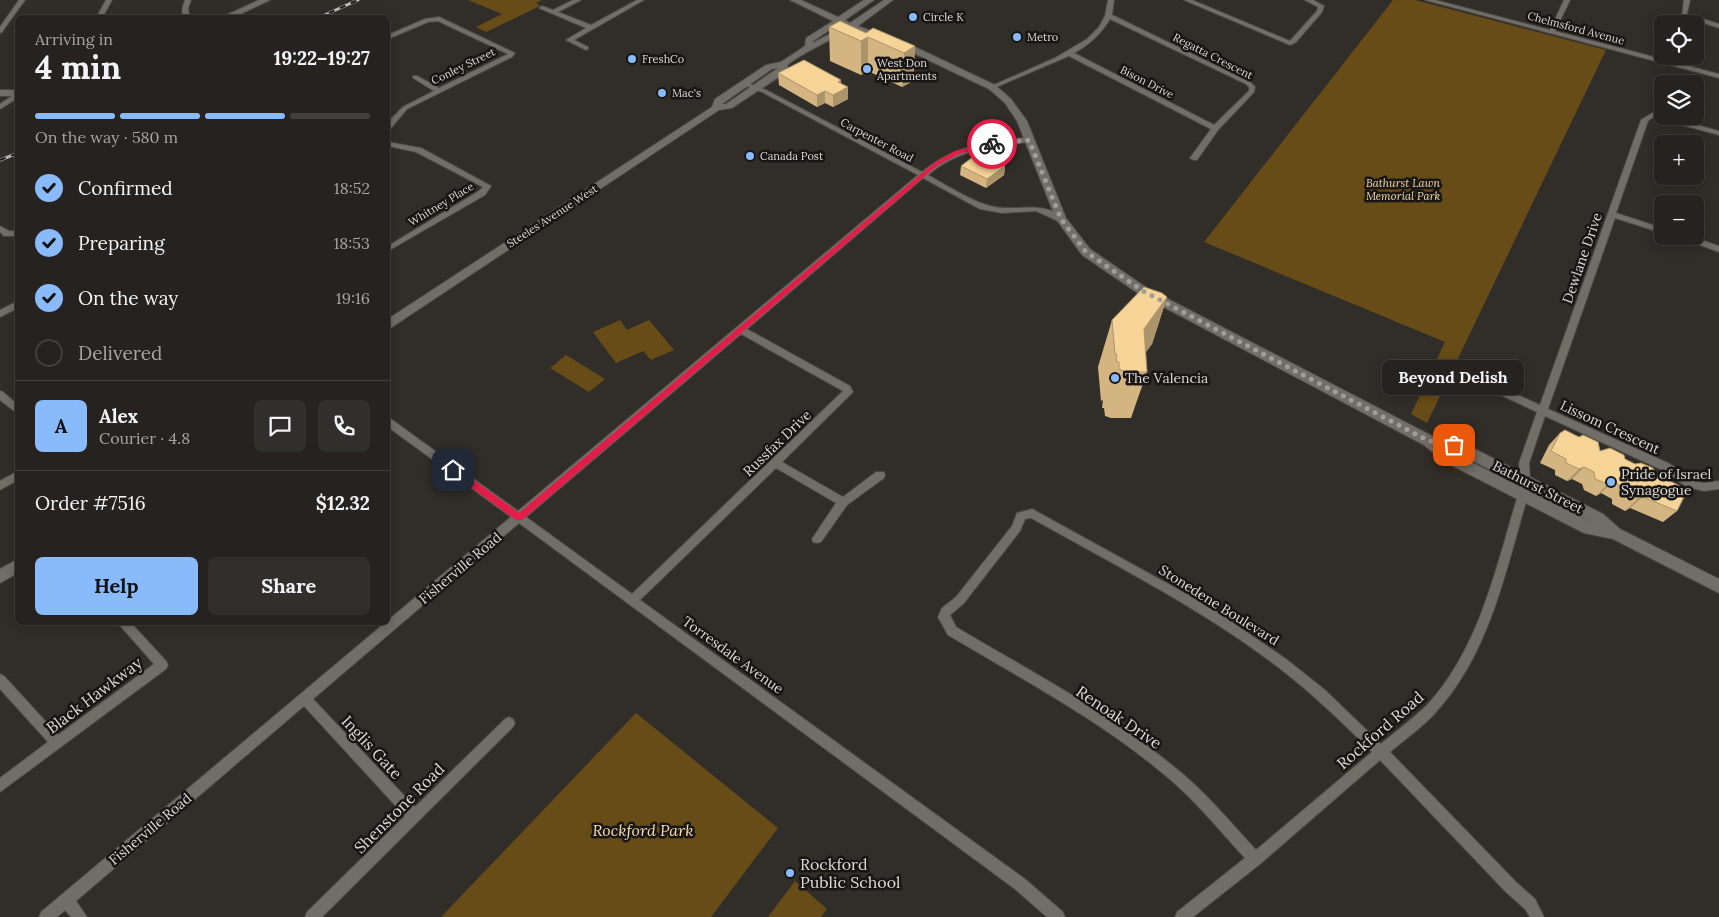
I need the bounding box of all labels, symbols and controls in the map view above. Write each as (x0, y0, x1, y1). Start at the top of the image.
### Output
street label: Chelmsford Avenue (1526, 8, 1626, 48)
place label: Circle K (923, 10, 964, 24)
marker: Circle K (907, 11, 919, 23)
map controls (1654, 15, 1704, 245)
button: locate (1654, 15, 1704, 65)
text: Arriving in (35, 29, 113, 49)
place label: Metro (1027, 30, 1058, 44)
street label: Regatta Crescent (1171, 30, 1256, 82)
marker: Metro (1011, 31, 1023, 43)
street label: Conley Street (429, 44, 498, 88)
text: 19:22–19:27 (273, 46, 370, 70)
text: 4 min (35, 47, 121, 88)
place label: FreshCo (642, 52, 684, 66)
marker: FreshCo (626, 53, 638, 65)
place label: West Don Apartments (876, 56, 937, 83)
street label: Bison Drive (1118, 62, 1176, 102)
marker: West Don Apartments (861, 63, 873, 75)
button: layers (1654, 75, 1704, 125)
place label: Mac's (672, 86, 701, 100)
marker: Mac's (656, 87, 668, 99)
street label: Carpenter Road (838, 115, 916, 165)
courier (967, 119, 1017, 169)
text: On the way · 580 m (35, 127, 178, 147)
icon: bike (978, 130, 1006, 158)
button: + (1654, 135, 1704, 185)
place label: Canada Post (760, 149, 824, 163)
marker: Canada Post (744, 150, 756, 162)
icon: check (35, 174, 63, 202)
text: Confirmed (78, 176, 173, 200)
park label: Bathurst Lawn Memorial Park (1366, 176, 1440, 203)
text: 18:52 (334, 178, 370, 198)
street label: Whitney Place (406, 179, 476, 229)
street label: Steeles Avenue West (504, 181, 601, 251)
button: − (1654, 195, 1704, 245)
street label: Dewlane Drive (1558, 210, 1606, 306)
icon: check (35, 229, 63, 257)
text: Preparing (78, 231, 165, 255)
text: 18:53 (334, 233, 370, 253)
icon: check (35, 284, 63, 312)
text: On the way (78, 286, 178, 310)
text: 19:16 (336, 288, 370, 308)
text: Delivered (78, 341, 162, 365)
callout: Beyond Delish (1383, 360, 1525, 395)
text: Beyond Delish (1398, 367, 1508, 387)
place label: The Valencia (1125, 369, 1208, 387)
marker: The Valencia (1109, 372, 1121, 384)
street label: Lissom Crescent (1557, 396, 1663, 458)
button: chat (254, 400, 306, 452)
button: phone (318, 400, 370, 452)
text: Alex (99, 404, 138, 428)
street label: Russfax Drive (739, 406, 815, 480)
text: A (55, 414, 67, 438)
pin (1433, 424, 1475, 466)
text: Courier · 4.8 (99, 428, 190, 448)
icon: bag (1440, 431, 1468, 459)
pin (432, 449, 474, 491)
icon: home (439, 456, 467, 484)
street label: Bathurst Street (1490, 456, 1587, 518)
place label: Pride of Israel Synagogue (1621, 465, 1711, 499)
marker: Pride of Israel Synagogue (1605, 476, 1617, 488)
text: Order #7516 (35, 491, 146, 515)
text: $12.32 (316, 491, 370, 515)
street label: Fisherville Road (415, 528, 505, 608)
button: Help (35, 557, 198, 615)
button: Share (208, 557, 370, 615)
street label: Stonedene Boulevard (1156, 561, 1282, 649)
street label: Torresdale Avenue (679, 612, 787, 698)
street label: Black Hawkway (42, 652, 146, 738)
street label: Renoak Drive (1072, 681, 1166, 753)
street label: Rockford Road (1332, 686, 1428, 773)
street label: Inglis Gate (337, 711, 407, 783)
street label: Shenstone Road (350, 758, 449, 857)
street label: Fisherville Road (105, 789, 195, 869)
park label: Rockford Park (592, 820, 694, 840)
place label: Rockford Public School (800, 854, 900, 892)
marker: Rockford Public School (784, 867, 796, 879)

